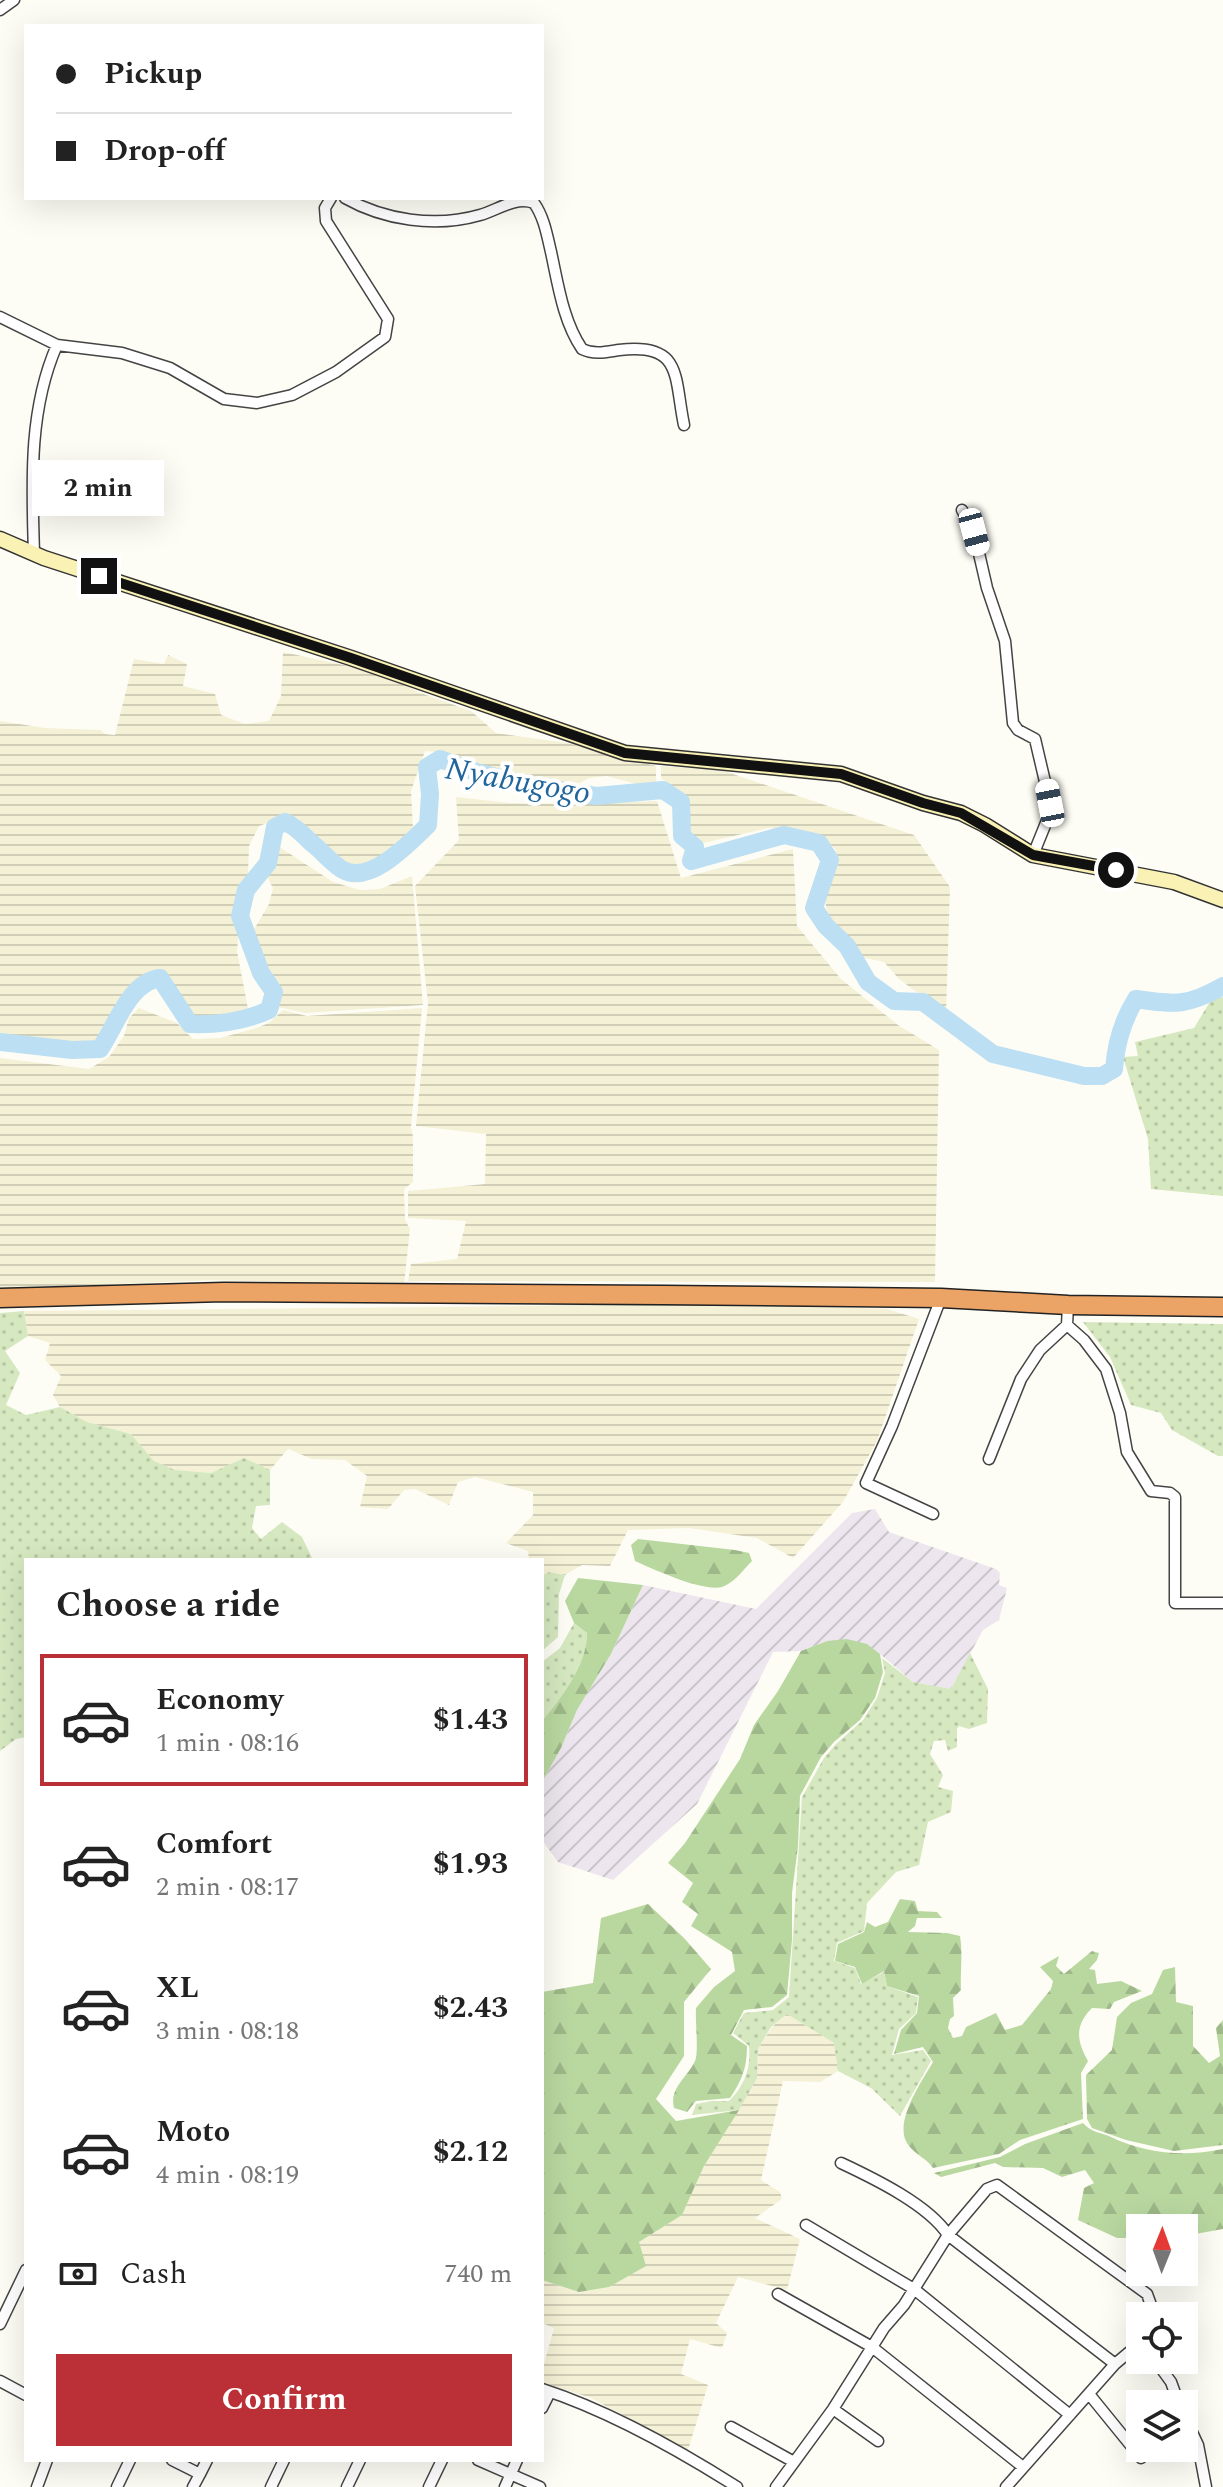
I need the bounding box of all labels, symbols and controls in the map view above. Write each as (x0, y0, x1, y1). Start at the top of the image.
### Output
text: Pickup (104, 51, 202, 97)
text: Drop-off (104, 128, 225, 174)
callout: 2 min (33, 460, 165, 516)
text: 2 min (63, 468, 133, 508)
car (956, 506, 992, 558)
route end (81, 558, 117, 594)
water label: Nyabugogo (441, 745, 594, 818)
car (1034, 777, 1066, 829)
route start (1098, 852, 1134, 888)
text: Choose a ride (56, 1578, 280, 1633)
text: Economy (156, 1677, 283, 1723)
icon: car (60, 1684, 132, 1756)
text: $1.43 (433, 1697, 508, 1743)
text: 1 min · 08:16 (156, 1723, 299, 1763)
text: Comfort (156, 1821, 272, 1867)
icon: car (60, 1828, 132, 1900)
text: $1.93 (433, 1841, 508, 1887)
text: 2 min · 08:17 (156, 1867, 299, 1907)
text: XL (156, 1965, 199, 2011)
icon: car (60, 1972, 132, 2044)
text: $2.43 (433, 1985, 508, 2031)
text: 3 min · 08:18 (156, 2011, 299, 2051)
text: Moto (156, 2109, 230, 2155)
icon: car (60, 2116, 132, 2188)
text: $2.12 (433, 2129, 508, 2175)
text: 4 min · 08:19 (156, 2155, 299, 2195)
north arrow (1126, 2214, 1198, 2286)
map controls (1126, 2214, 1198, 2462)
text: Cash (120, 2251, 187, 2297)
icon: cash (56, 2252, 100, 2296)
text: 740 m (444, 2254, 512, 2294)
button: locate (1126, 2302, 1198, 2374)
button: Confirm (56, 2354, 512, 2446)
button: layers (1126, 2390, 1198, 2462)

